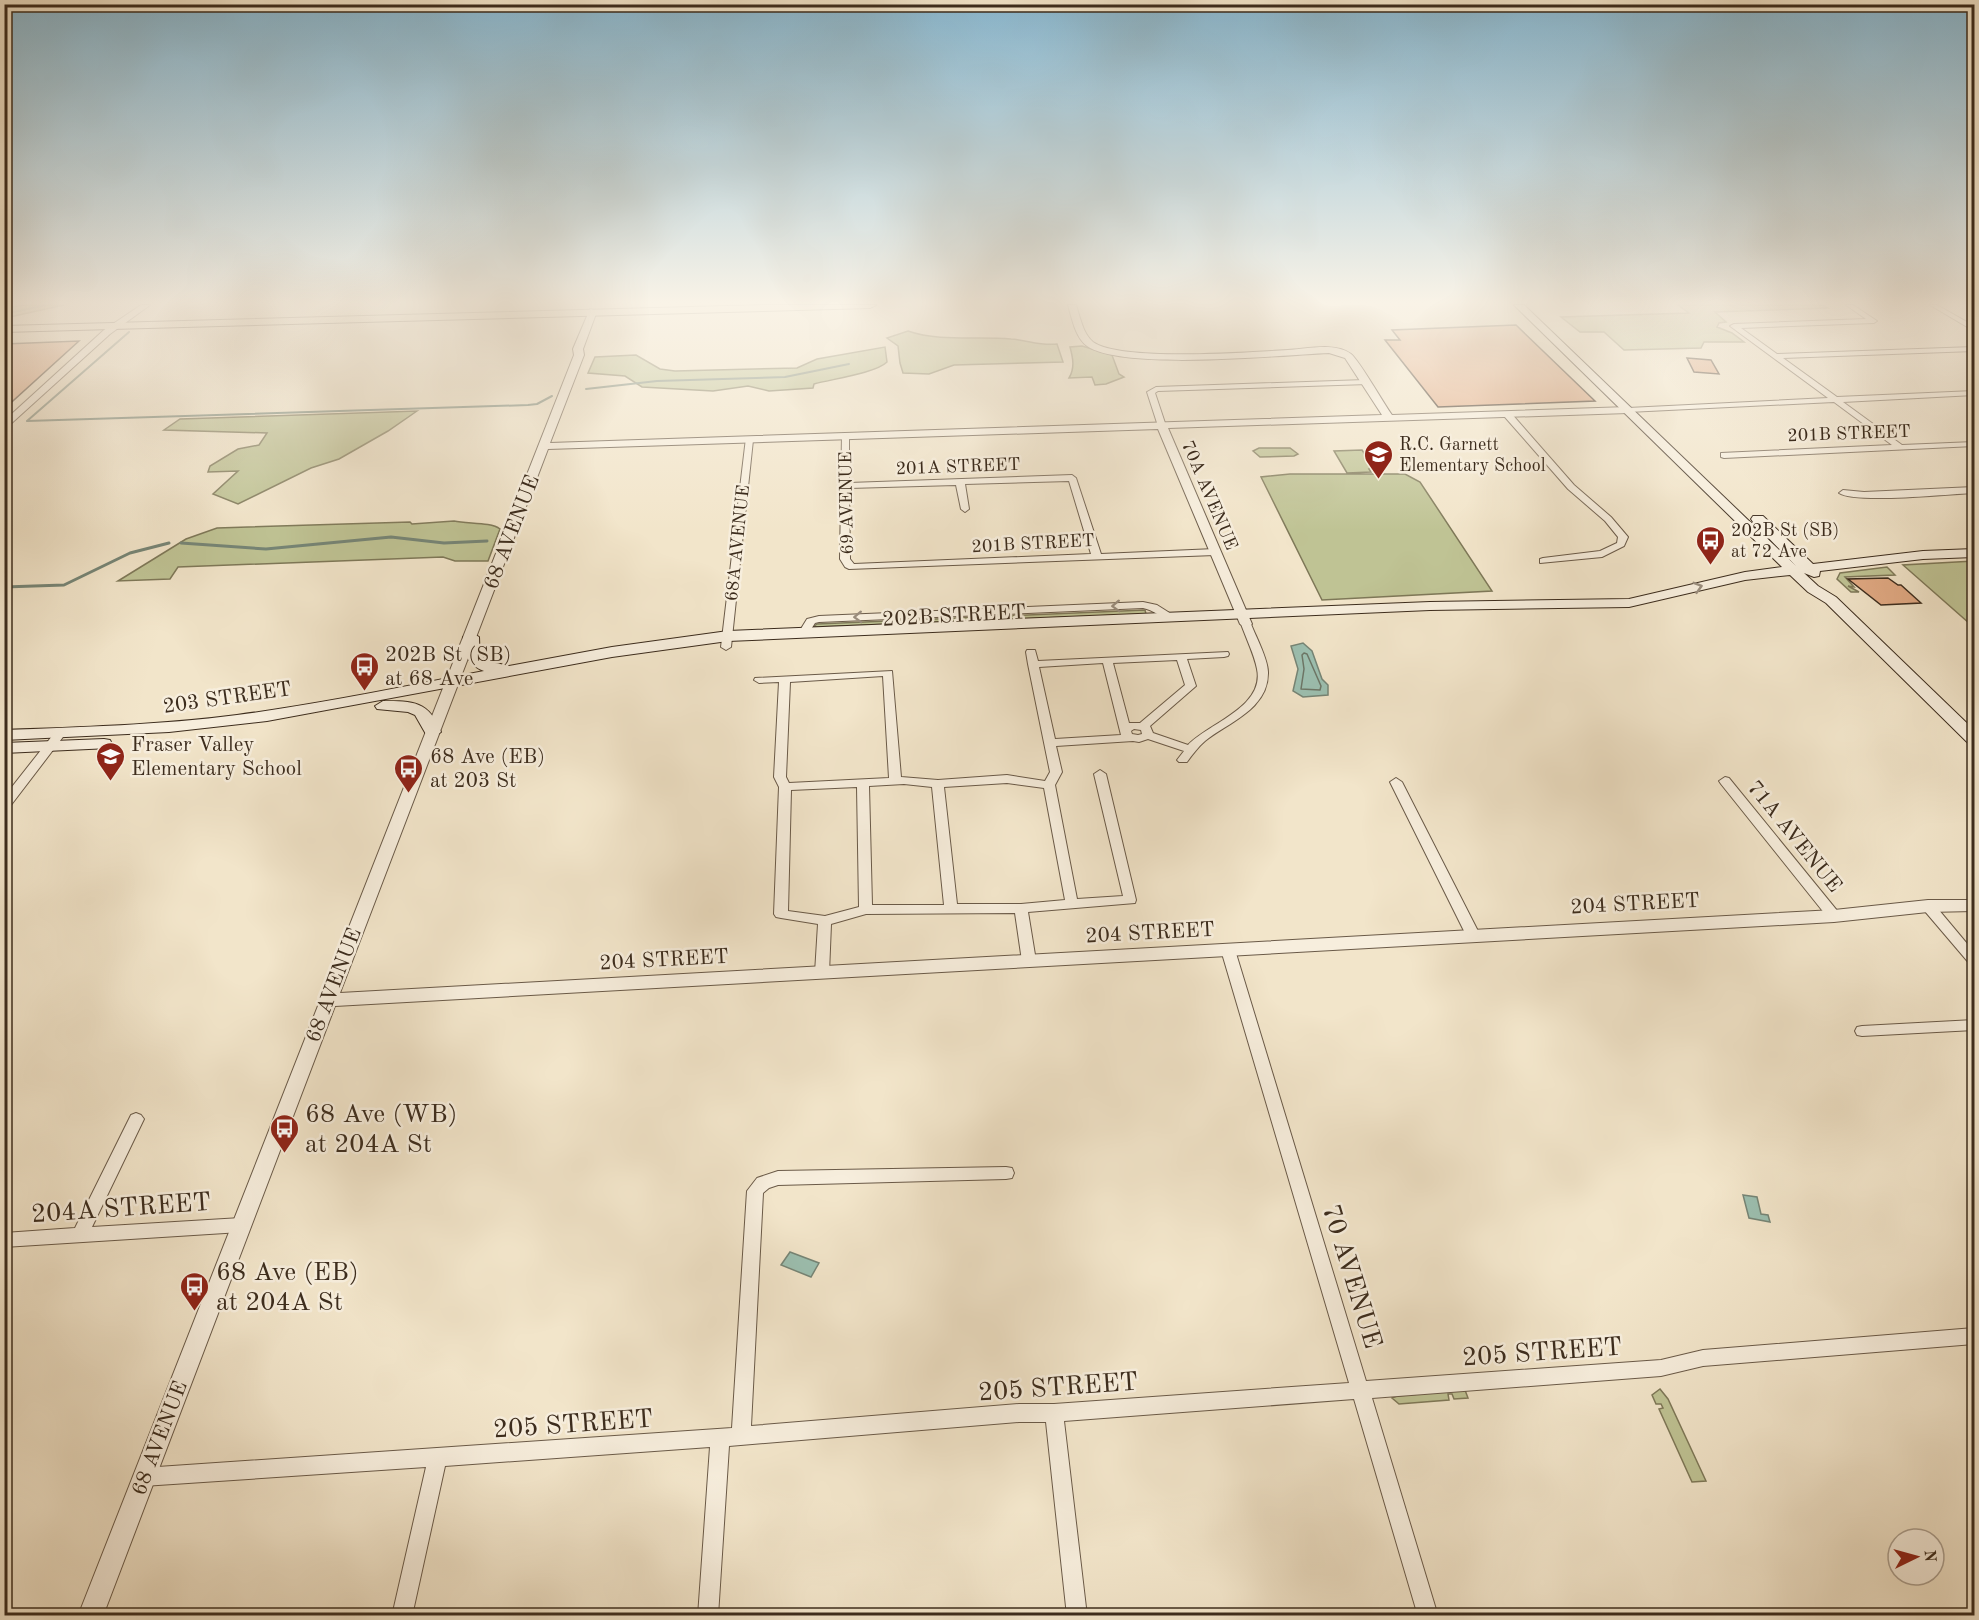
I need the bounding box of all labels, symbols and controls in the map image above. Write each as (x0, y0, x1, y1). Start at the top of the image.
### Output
street label: 201B STREET (1787, 423, 1911, 445)
place label: R.C. Garnett Elementary School (1399, 436, 1546, 475)
street label: 70A AVENUE (1178, 438, 1240, 553)
school or university icon: R.C. Garnett Elementary School (1362, 438, 1394, 480)
street label: 69 AVENUE (837, 451, 857, 555)
street label: 201A STREET (895, 456, 1021, 478)
street label: 68 AVENUE (481, 472, 544, 593)
street label: 68A AVENUE (723, 484, 753, 602)
place label: 202B St (SB) at 72 Ave (1731, 521, 1839, 561)
bus stop icon: 202B St (SB) at 72 Ave (1694, 524, 1726, 566)
street label: 201B STREET (971, 532, 1095, 556)
one-way arrow (1693, 581, 1703, 594)
one-way arrow (1111, 600, 1120, 613)
street label: 202B STREET (882, 602, 1026, 631)
one-way arrow (853, 611, 862, 623)
place label: 202B St (SB) at 68 Ave (385, 645, 511, 690)
bus stop icon: 202B St (SB) at 68 Ave (348, 650, 380, 692)
street label: 203 STREET (162, 679, 293, 718)
place label: Fraser Valley Elementary School (131, 735, 302, 780)
school or university icon: Fraser Valley Elementary School (94, 740, 126, 782)
place label: 68 Ave (EB) at 203 St (430, 747, 545, 792)
bus stop icon: 68 Ave (EB) at 203 St (393, 752, 425, 794)
street label: 71A AVENUE (1743, 777, 1845, 897)
street label: 204 STREET (1570, 891, 1700, 918)
street label: 204 STREET (1085, 920, 1215, 947)
street label: 68 AVENUE (303, 925, 366, 1046)
street label: 204 STREET (599, 947, 729, 974)
place label: 68 Ave (WB) at 204A St (305, 1102, 457, 1158)
bus stop icon: 68 Ave (WB) at 204A St (268, 1112, 300, 1154)
street label: 204A STREET (30, 1190, 212, 1228)
street label: 70 AVENUE (1317, 1201, 1385, 1352)
place label: 68 Ave (EB) at 204A St (216, 1260, 359, 1316)
bus stop icon: 68 Ave (EB) at 204A St (179, 1270, 211, 1312)
street label: 205 STREET (1461, 1334, 1623, 1372)
street label: 205 STREET (977, 1369, 1139, 1407)
street label: 68 AVENUE (129, 1378, 192, 1499)
street label: 205 STREET (492, 1406, 654, 1444)
north arrow (1886, 1527, 1946, 1587)
text: N (1920, 1549, 1938, 1563)

